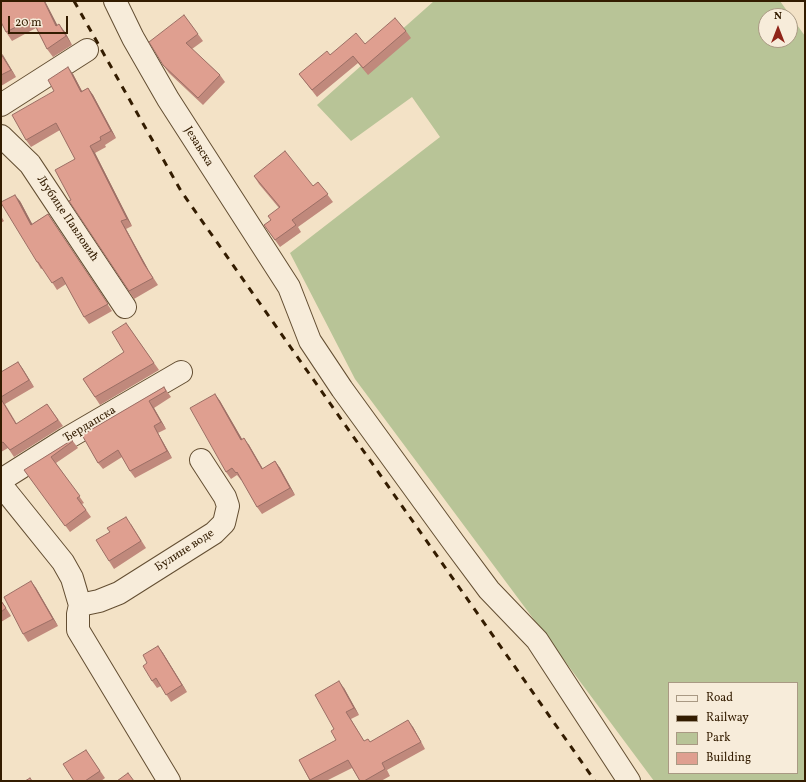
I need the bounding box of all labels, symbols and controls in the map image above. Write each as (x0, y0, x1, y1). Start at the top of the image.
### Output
scale bar (10, 8, 70, 34)
north arrow (758, 8, 798, 48)
text: N (774, 9, 782, 24)
text: 20 m (15, 15, 42, 31)
street label: Језавска (180, 124, 216, 170)
street label: Љубице Павловић (33, 173, 101, 265)
street label: Ђердапска (61, 404, 119, 446)
street label: Булине воде (153, 527, 217, 575)
legend (668, 682, 798, 774)
text: Road (706, 690, 733, 706)
text: Railway (706, 710, 749, 726)
text: Park (706, 730, 731, 746)
text: Building (706, 750, 751, 766)

